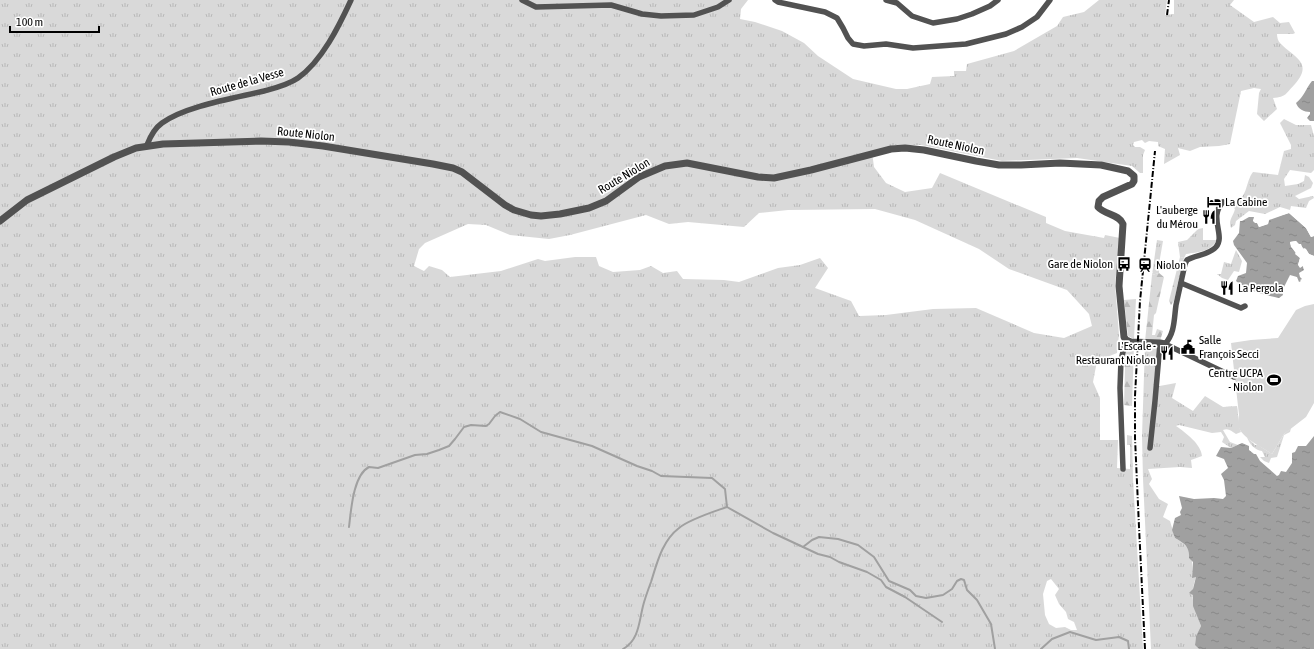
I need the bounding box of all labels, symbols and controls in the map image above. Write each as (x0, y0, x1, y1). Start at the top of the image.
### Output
scale bar (10, 8, 99, 34)
text: 100 m (16, 15, 43, 29)
street label: Route de la Vesse (209, 65, 285, 99)
street label: Route Niolon (276, 124, 336, 144)
street label: Route Niolon (926, 132, 986, 158)
street label: Route Niolon (596, 155, 652, 197)
hotel icon: La Cabine (1206, 194, 1222, 210)
place label: La Cabine (1225, 195, 1268, 209)
place label: L'auberge du Mérou (1156, 203, 1198, 231)
restaurant icon: L'auberge du Mérou (1201, 209, 1217, 225)
bus stop icon: Gare de Niolon (1116, 256, 1132, 272)
place label: Gare de Niolon (1048, 257, 1113, 271)
station icon: Niolon (1137, 257, 1153, 273)
place label: Niolon (1156, 258, 1186, 272)
restaurant icon: La Pergola (1219, 280, 1235, 296)
place label: La Pergola (1238, 281, 1284, 295)
place label: Salle François Secci (1199, 333, 1259, 361)
place label: L'Escale - Restaurant Niolon (1076, 339, 1156, 367)
public building icon: Salle François Secci (1180, 339, 1196, 355)
restaurant icon: L'Escale - Restaurant Niolon (1159, 345, 1175, 361)
place label: Centre UCPA - Niolon (1208, 366, 1263, 394)
sports icon: Centre UCPA - Niolon (1266, 372, 1282, 388)

